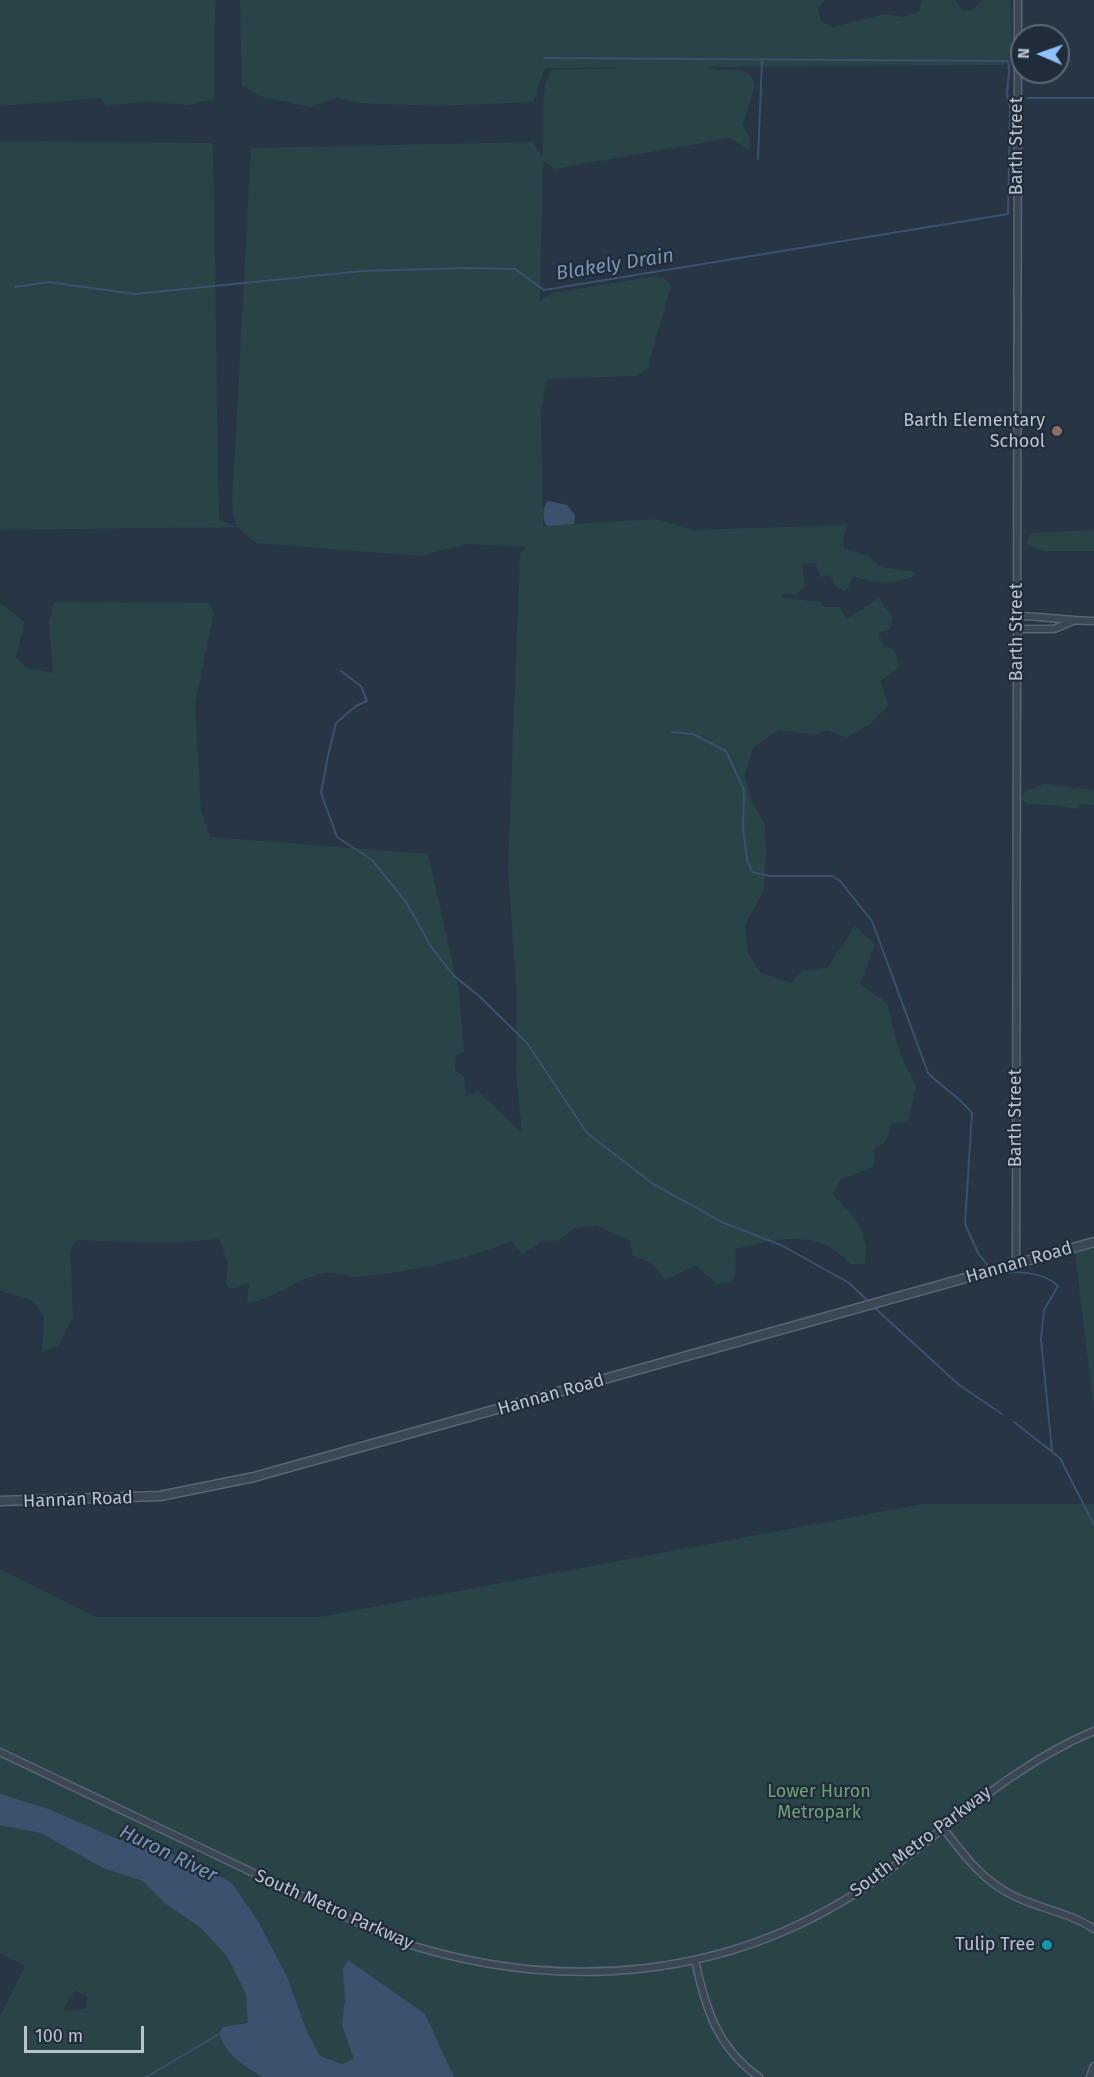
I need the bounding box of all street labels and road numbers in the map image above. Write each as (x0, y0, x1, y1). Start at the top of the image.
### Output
street label: Barth Street (1006, 97, 1028, 195)
street label: Barth Street (1006, 583, 1028, 681)
street label: Barth Street (1005, 1069, 1027, 1167)
street label: Hannan Road (963, 1237, 1075, 1289)
street label: Hannan Road (495, 1369, 607, 1421)
street label: Hannan Road (23, 1487, 133, 1513)
street label: South Metro Parkway (846, 1782, 996, 1902)
street label: South Metro Parkway (251, 1865, 417, 1955)

